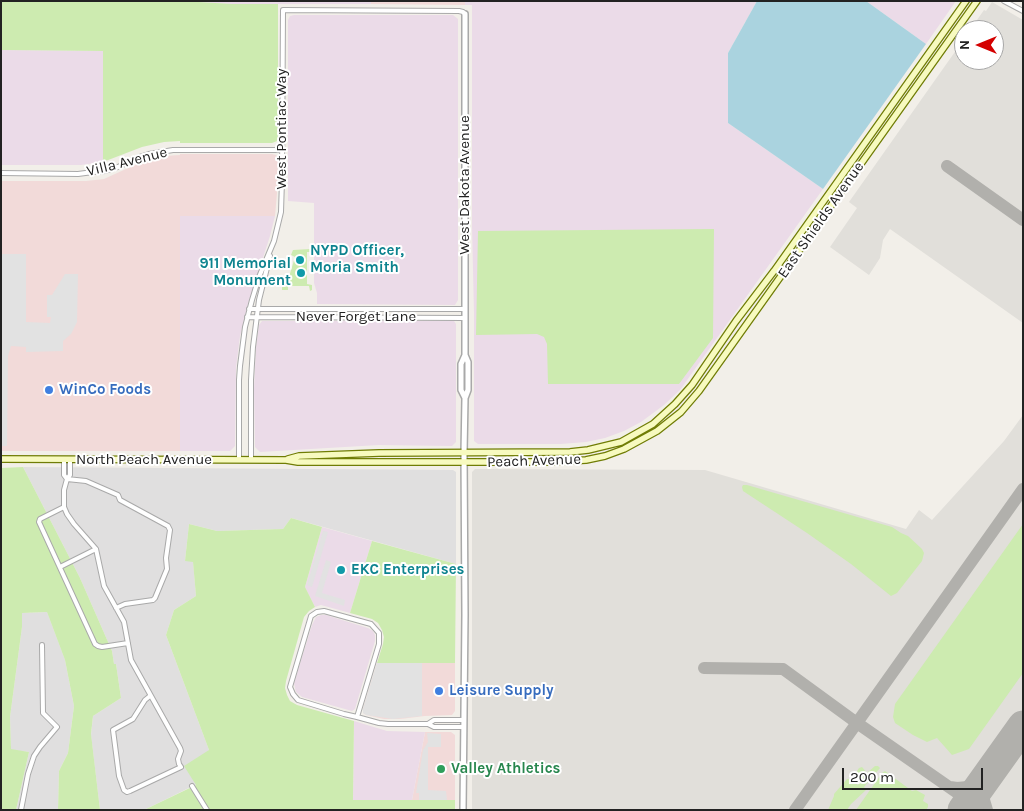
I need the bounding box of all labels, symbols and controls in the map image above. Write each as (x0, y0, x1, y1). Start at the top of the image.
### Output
north arrow (954, 20, 1004, 70)
text: N (956, 40, 973, 50)
street label: West Pontiac Way (273, 68, 291, 190)
street label: West Dakota Avenue (456, 115, 474, 255)
street label: Villa Avenue (85, 143, 169, 181)
street label: East Shields Avenue (774, 158, 868, 282)
place label: NYPD Officer, Moria Smith (310, 242, 404, 277)
marker: NYPD Officer, Moria Smith (294, 254, 306, 266)
place label: 911 Memorial Monument (199, 255, 291, 290)
marker: 911 Memorial Monument (295, 267, 307, 279)
street label: Never Forget Lane (296, 308, 416, 326)
place label: WinCo Foods (59, 381, 151, 399)
marker: WinCo Foods (43, 384, 55, 396)
street label: Peach Avenue (487, 450, 581, 472)
street label: North Peach Avenue (76, 451, 212, 469)
place label: EKC Enterprises (351, 561, 465, 579)
marker: EKC Enterprises (335, 564, 347, 576)
place label: Leisure Supply (449, 682, 554, 700)
marker: Leisure Supply (433, 685, 445, 697)
scale bar (844, 758, 985, 790)
place label: Valley Athletics (451, 760, 560, 778)
marker: Valley Athletics (435, 763, 447, 775)
text: 200 m (850, 768, 894, 786)

